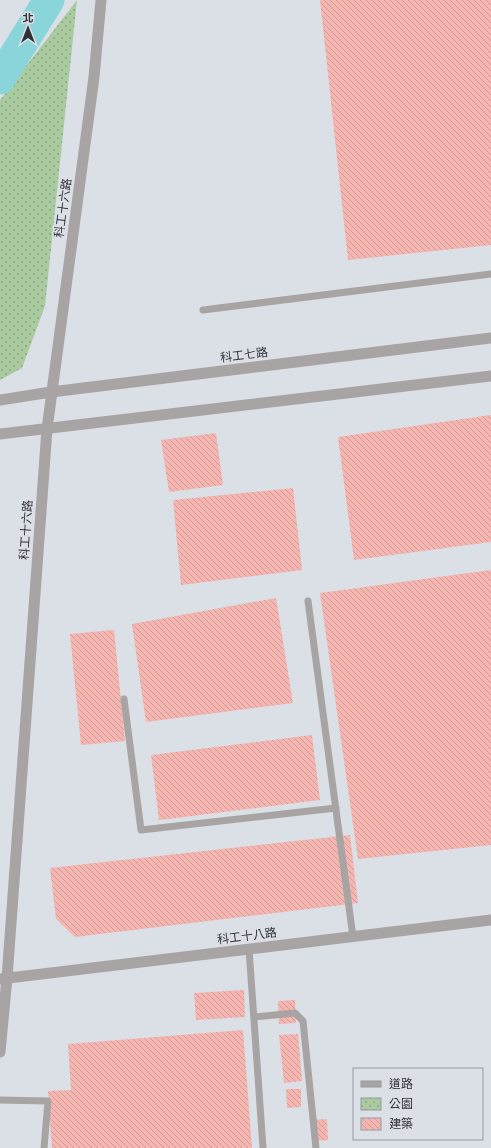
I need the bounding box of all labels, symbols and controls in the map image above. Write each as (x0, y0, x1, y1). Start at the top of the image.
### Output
north arrow (8, 8, 48, 48)
text: 北 (23, 11, 34, 24)
street label: 科工十六路 (51, 177, 74, 239)
street label: 科工七路 (219, 344, 269, 365)
street label: 科工十六路 (16, 500, 35, 560)
street label: 科工十八路 (216, 924, 278, 947)
legend (353, 1068, 483, 1140)
text: 道路 (389, 1076, 413, 1091)
text: 公園 (389, 1096, 413, 1111)
text: 建築 (389, 1116, 413, 1131)

